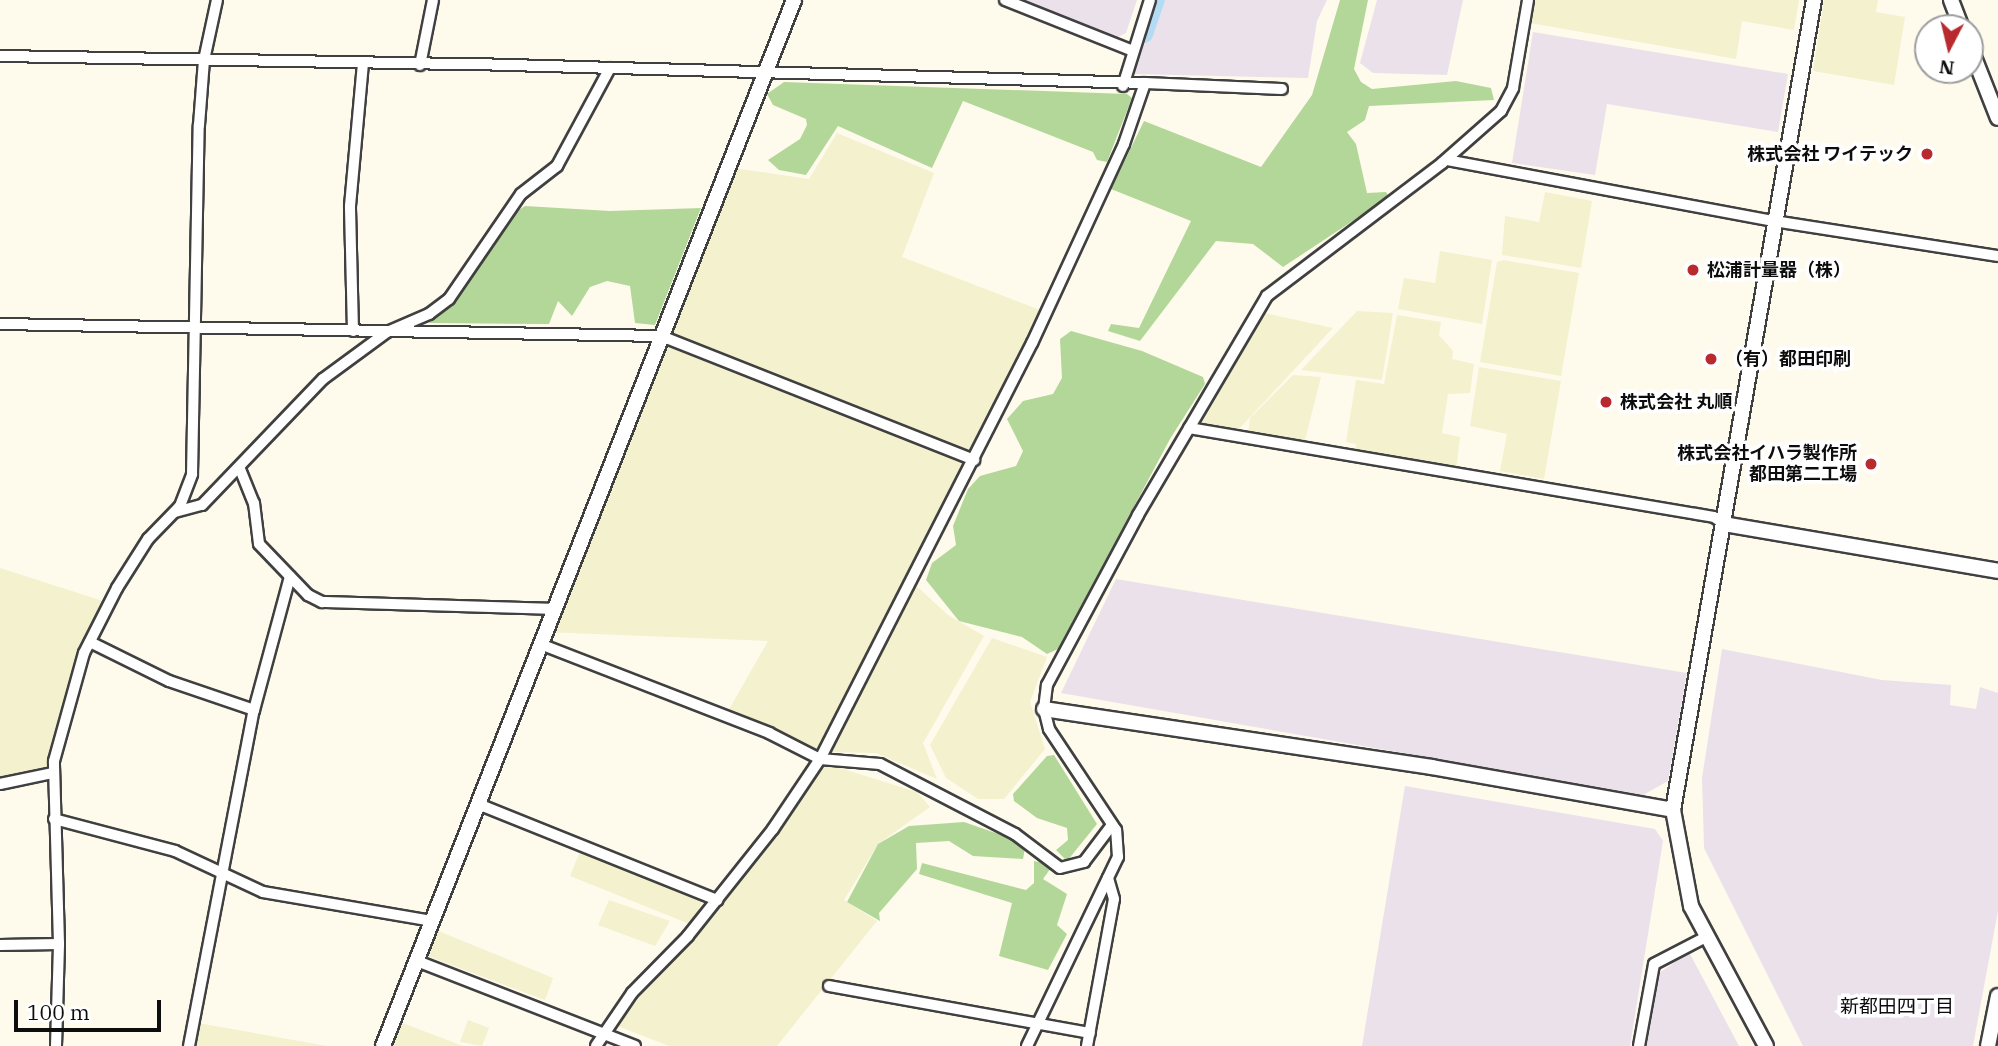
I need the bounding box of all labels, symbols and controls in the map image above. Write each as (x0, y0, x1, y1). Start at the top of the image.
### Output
north arrow (1914, 14, 1984, 84)
text: N (1938, 55, 1956, 81)
place label: 株式会社 ワイテック (1747, 143, 1913, 165)
marker: 株式会社 ワイテック (1919, 146, 1935, 162)
place label: 松浦計量器（株） (1707, 259, 1851, 281)
marker: 松浦計量器（株） (1685, 262, 1701, 278)
place label: （有）都田印刷 (1725, 348, 1851, 370)
marker: （有）都田印刷 (1703, 351, 1719, 367)
place label: 株式会社 丸順 (1620, 391, 1732, 413)
marker: 株式会社 丸順 (1598, 394, 1614, 410)
place label: 株式会社イハラ製作所 都田第二工場 (1677, 443, 1857, 486)
marker: 株式会社イハラ製作所 都田第二工場 (1863, 456, 1879, 472)
scale bar (18, 986, 164, 1030)
district label: 新都田四丁目 (1840, 996, 1954, 1018)
text: 100 m (27, 998, 90, 1026)

